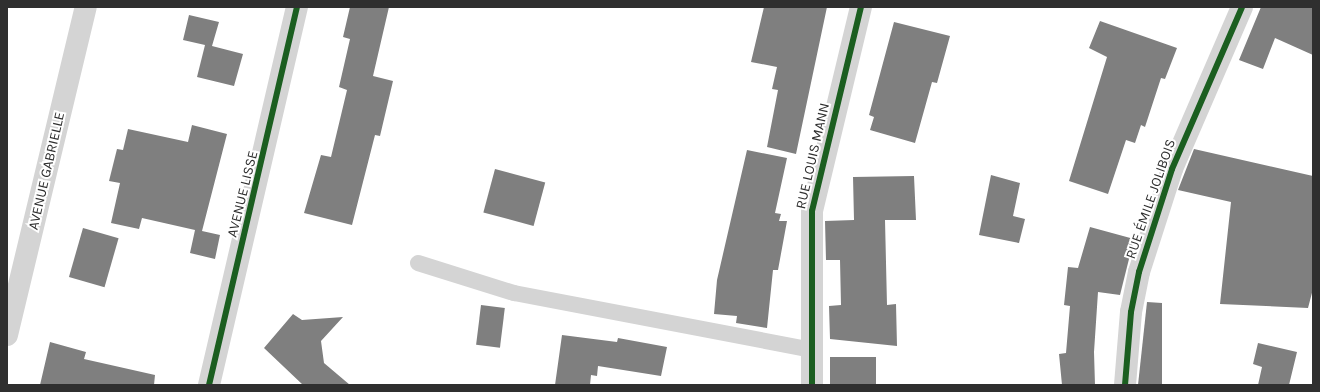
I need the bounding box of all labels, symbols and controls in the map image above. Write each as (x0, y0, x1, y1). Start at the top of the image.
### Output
street label: RUE LOUIS MANN (793, 101, 833, 211)
street label: AVENUE GABRIELLE (25, 110, 69, 232)
street label: RUE ÉMILE JOLIBOIS (1123, 137, 1179, 261)
street label: AVENUE LISSE (224, 149, 262, 239)

